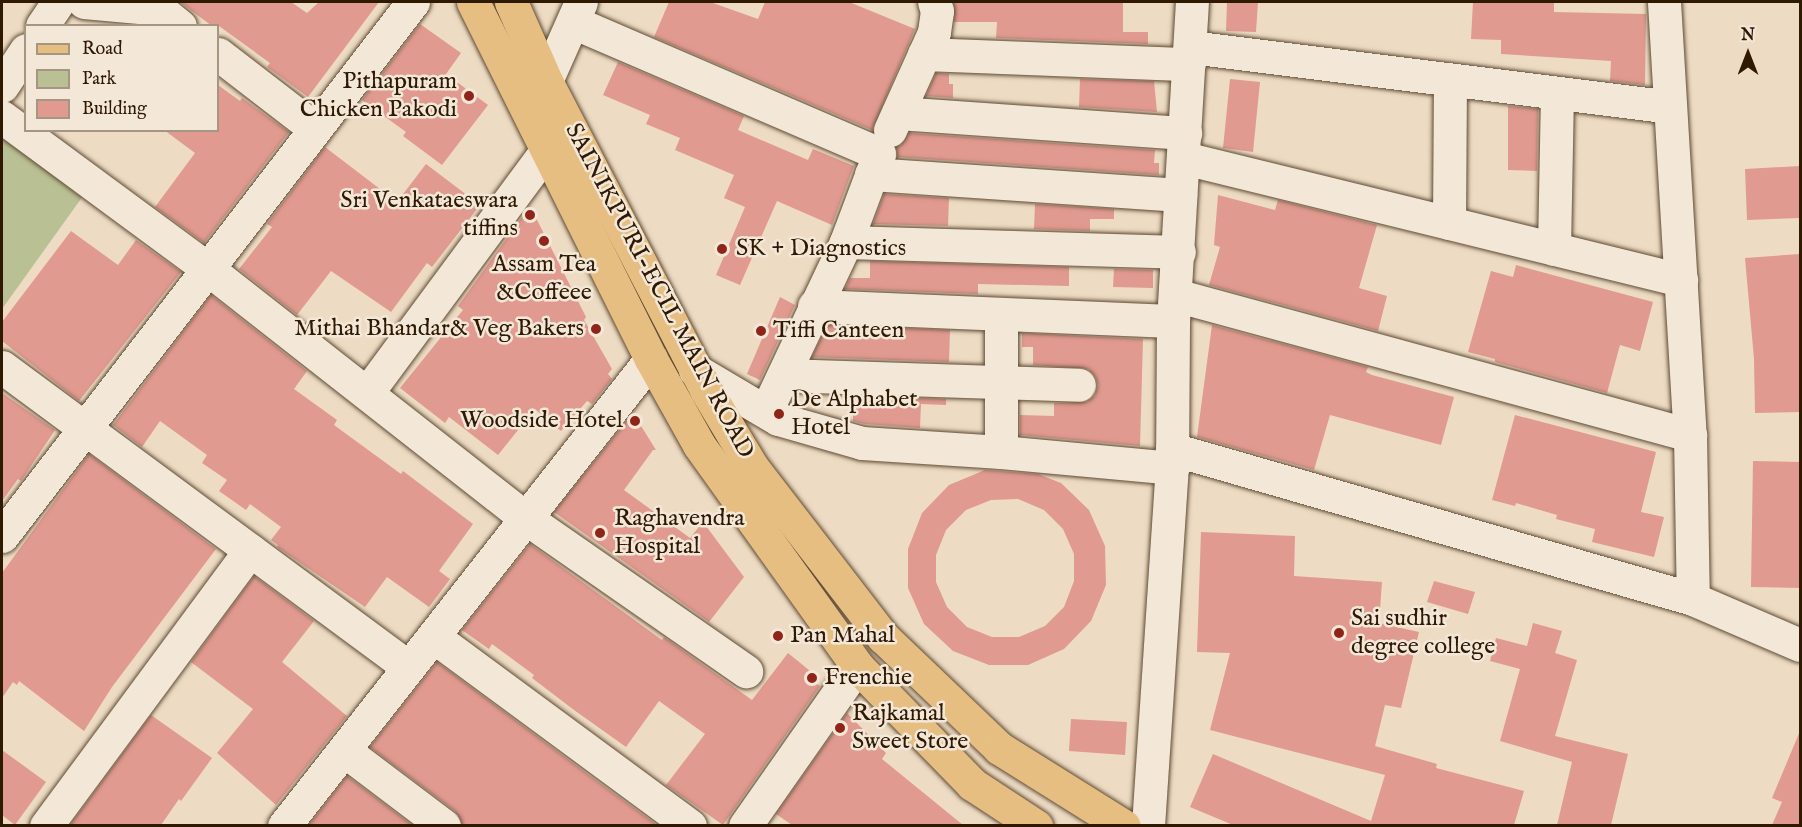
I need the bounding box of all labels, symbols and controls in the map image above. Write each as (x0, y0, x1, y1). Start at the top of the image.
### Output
legend (24, 24, 219, 132)
north arrow (1718, 24, 1778, 84)
text: N (1741, 26, 1755, 46)
text: Road (82, 38, 123, 61)
text: Park (82, 68, 116, 91)
place label: Pithapuram Chicken Pakodi (300, 68, 457, 124)
marker: Pithapuram Chicken Pakodi (462, 89, 476, 103)
text: Building (82, 98, 147, 121)
street label: SAINIKPURI-ECIL MAIN ROAD (558, 119, 760, 463)
place label: Sri Venkataeswara tiffins (340, 187, 518, 243)
marker: Sri Venkataeswara tiffins (523, 208, 537, 222)
marker: Assam Tea &Coffeee (537, 234, 551, 248)
place label: SK + Diagnostics (736, 235, 906, 263)
marker: SK + Diagnostics (713, 240, 731, 258)
place label: Assam Tea &Coffeee (492, 251, 596, 307)
place label: Mithai Bhandar& Veg Bakers (294, 315, 584, 343)
place label: Tiffi Canteen (773, 317, 904, 345)
marker: Mithai Bhandar& Veg Bakers (589, 322, 603, 336)
marker: Tiffi Canteen (754, 324, 768, 338)
place label: De Alphabet Hotel (791, 386, 917, 442)
place label: Woodside Hotel (460, 407, 623, 435)
marker: De Alphabet Hotel (772, 407, 786, 421)
marker: Woodside Hotel (628, 414, 642, 428)
place label: Raghavendra Hospital (614, 505, 745, 561)
marker: Raghavendra Hospital (591, 524, 609, 542)
place label: Sai sudhir degree college (1351, 605, 1495, 661)
place label: Pan Mahal (790, 622, 895, 650)
marker: Sai sudhir degree college (1332, 626, 1346, 640)
marker: Pan Mahal (771, 629, 785, 643)
place label: Frenchie (824, 664, 912, 692)
marker: Frenchie (805, 671, 819, 685)
place label: Rajkamal Sweet Store (852, 700, 968, 756)
marker: Rajkamal Sweet Store (833, 721, 847, 735)

